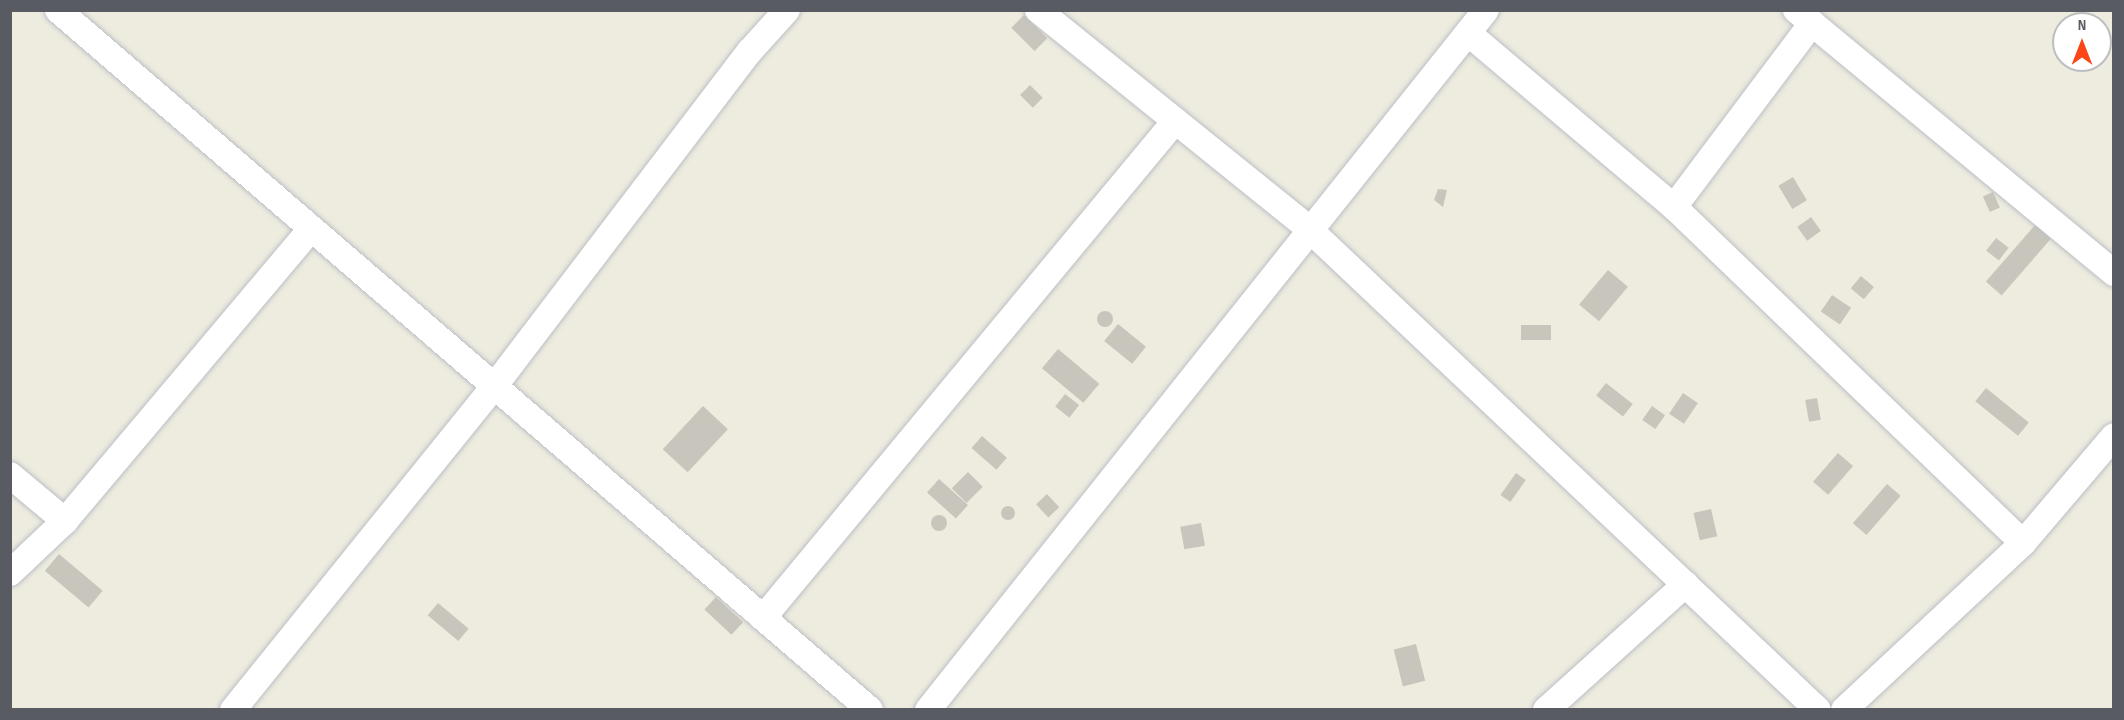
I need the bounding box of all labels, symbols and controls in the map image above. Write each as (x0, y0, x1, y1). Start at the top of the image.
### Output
north arrow (2052, 12, 2112, 72)
text: N (2078, 16, 2086, 35)

